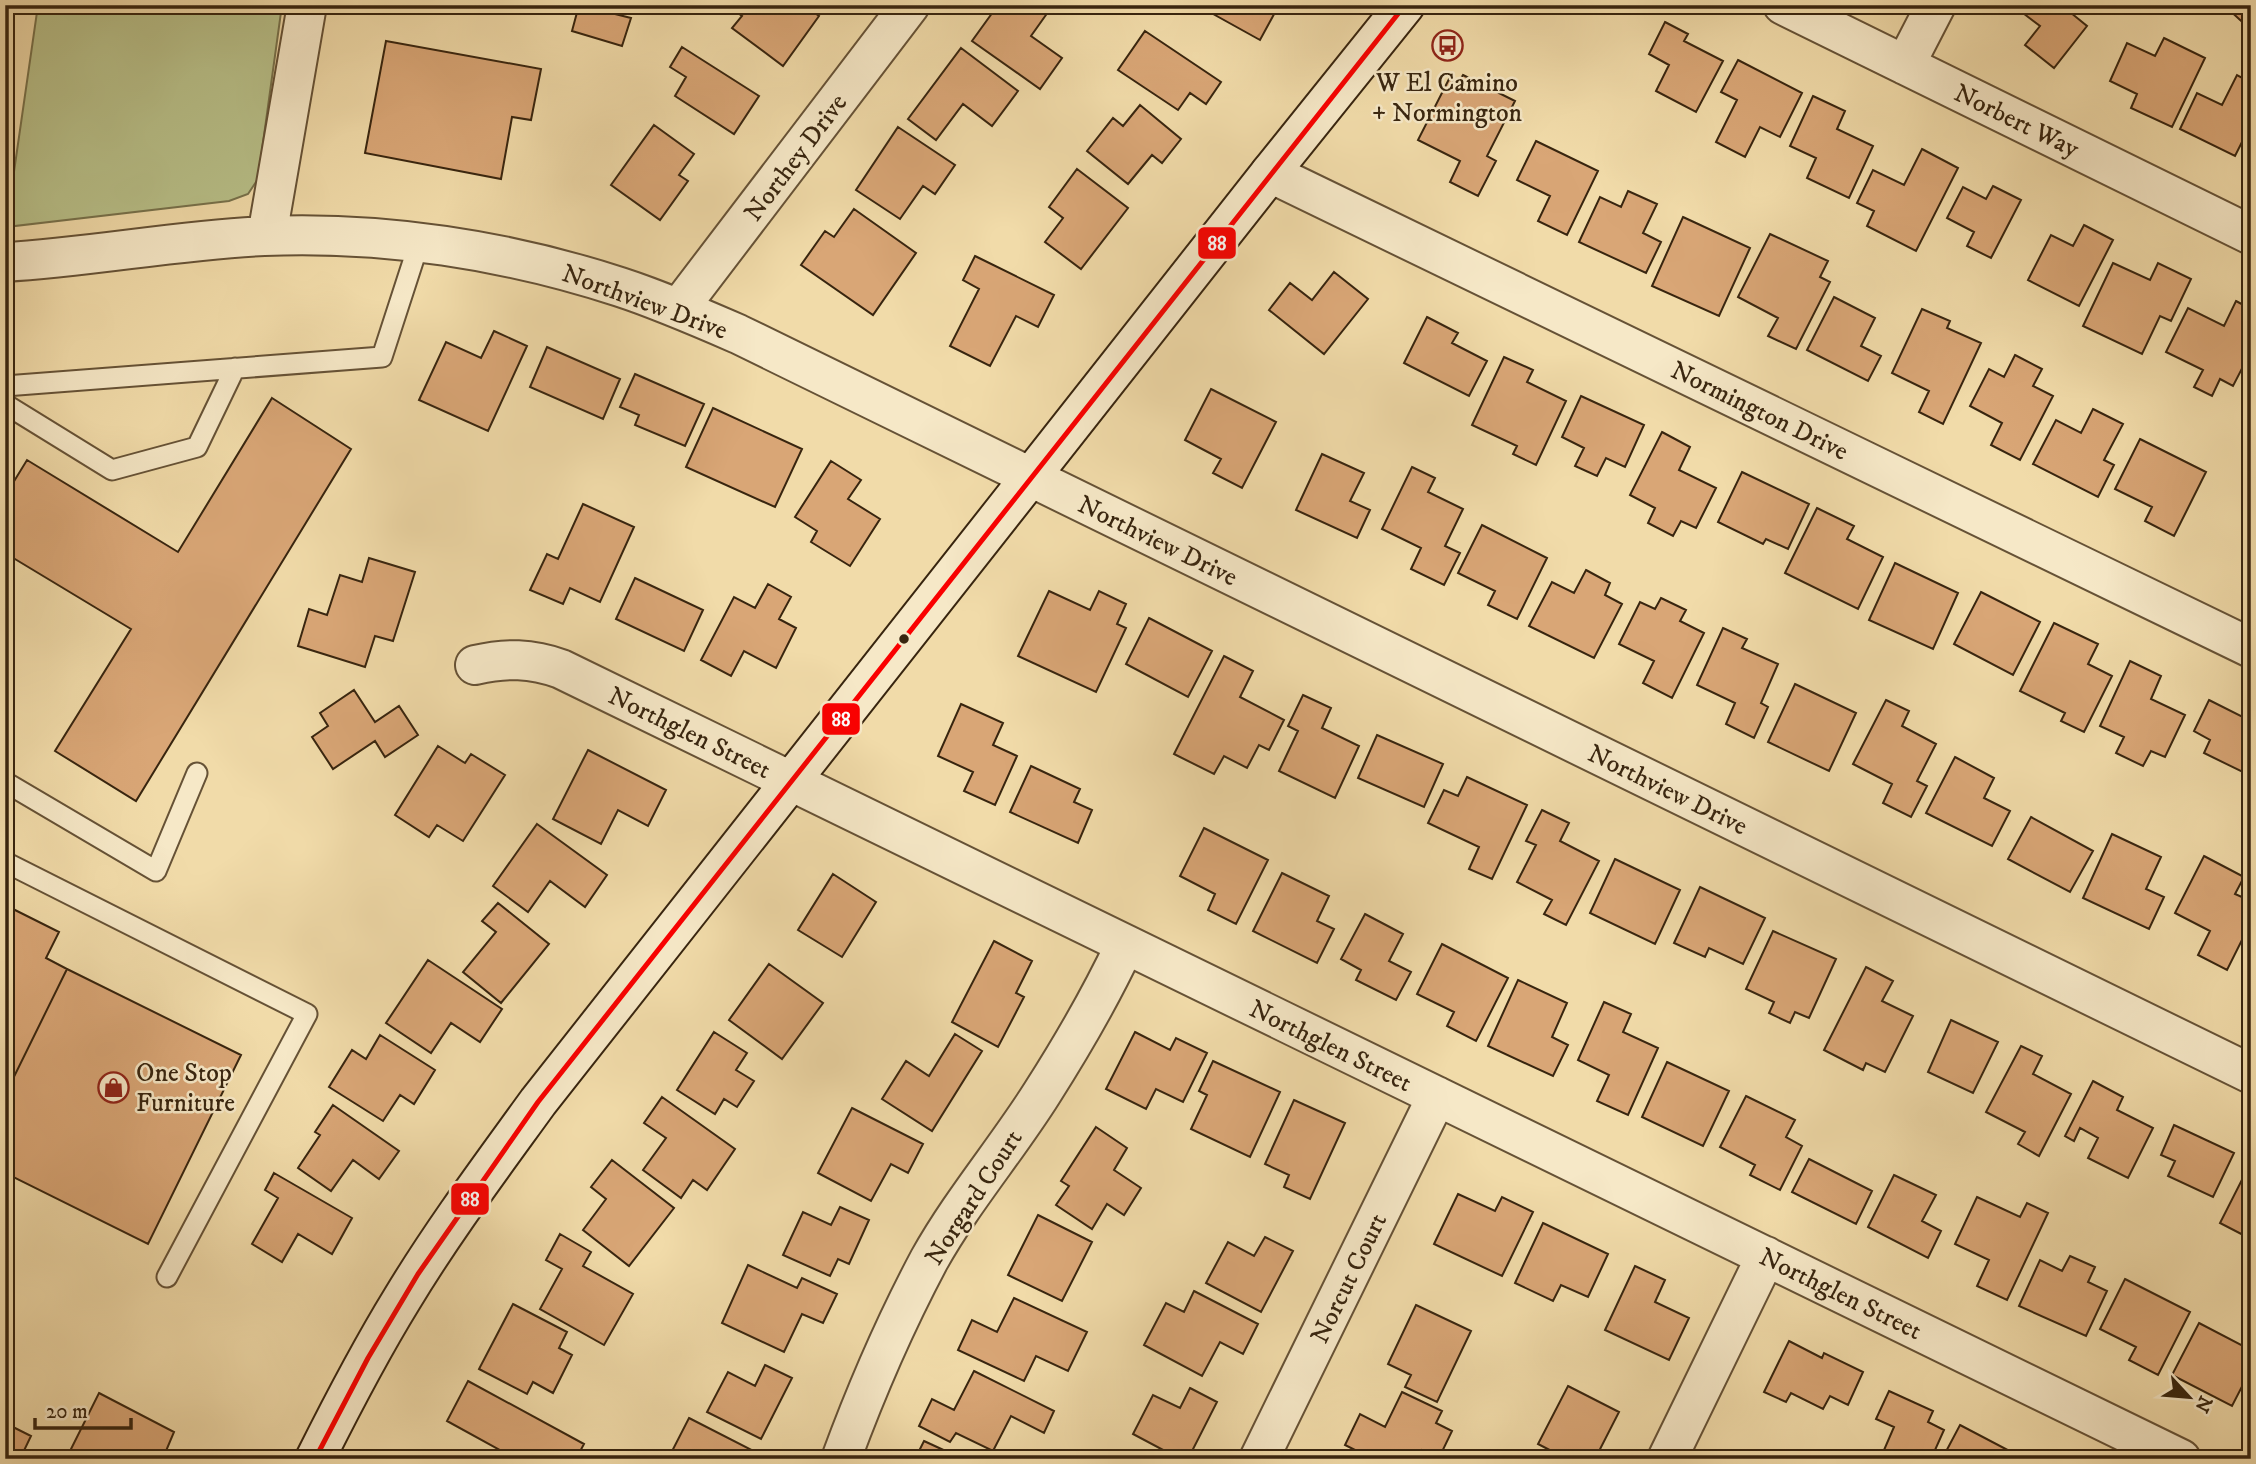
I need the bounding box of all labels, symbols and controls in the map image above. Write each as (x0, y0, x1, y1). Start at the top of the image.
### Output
bus stop icon: W El Camino + Normington (1430, 29, 1464, 63)
place label: W El Camino + Normington (1372, 67, 1523, 130)
street label: Norbert Way (1948, 77, 2085, 166)
street label: Northey Drive (737, 87, 855, 228)
line badge: 88 (1197, 226, 1237, 260)
text: 88 (1207, 233, 1227, 256)
street label: Northview Drive (557, 257, 732, 348)
street label: Normington Drive (1665, 354, 1854, 469)
street label: Northview Drive (1072, 488, 1243, 594)
unlabelled marker (897, 632, 911, 646)
street label: Northglen Street (603, 680, 776, 787)
line badge: 88 (821, 702, 861, 736)
text: 88 (831, 709, 851, 732)
street label: Northview Drive (1582, 737, 1753, 843)
street label: Northglen Street (1244, 993, 1417, 1100)
place label: One Stop Furniture (136, 1057, 235, 1120)
shop icon: One Stop Furniture (96, 1070, 130, 1104)
street label: Norgard Court (918, 1124, 1030, 1272)
line badge: 88 (450, 1182, 490, 1216)
text: 88 (460, 1189, 480, 1212)
street label: Norcut Court (1304, 1208, 1395, 1349)
street label: Northglen Street (1754, 1241, 1927, 1348)
north arrow (2154, 1362, 2224, 1432)
scale bar (35, 1387, 131, 1431)
text: N (2189, 1392, 2217, 1416)
text: 20 m (46, 1399, 88, 1425)

